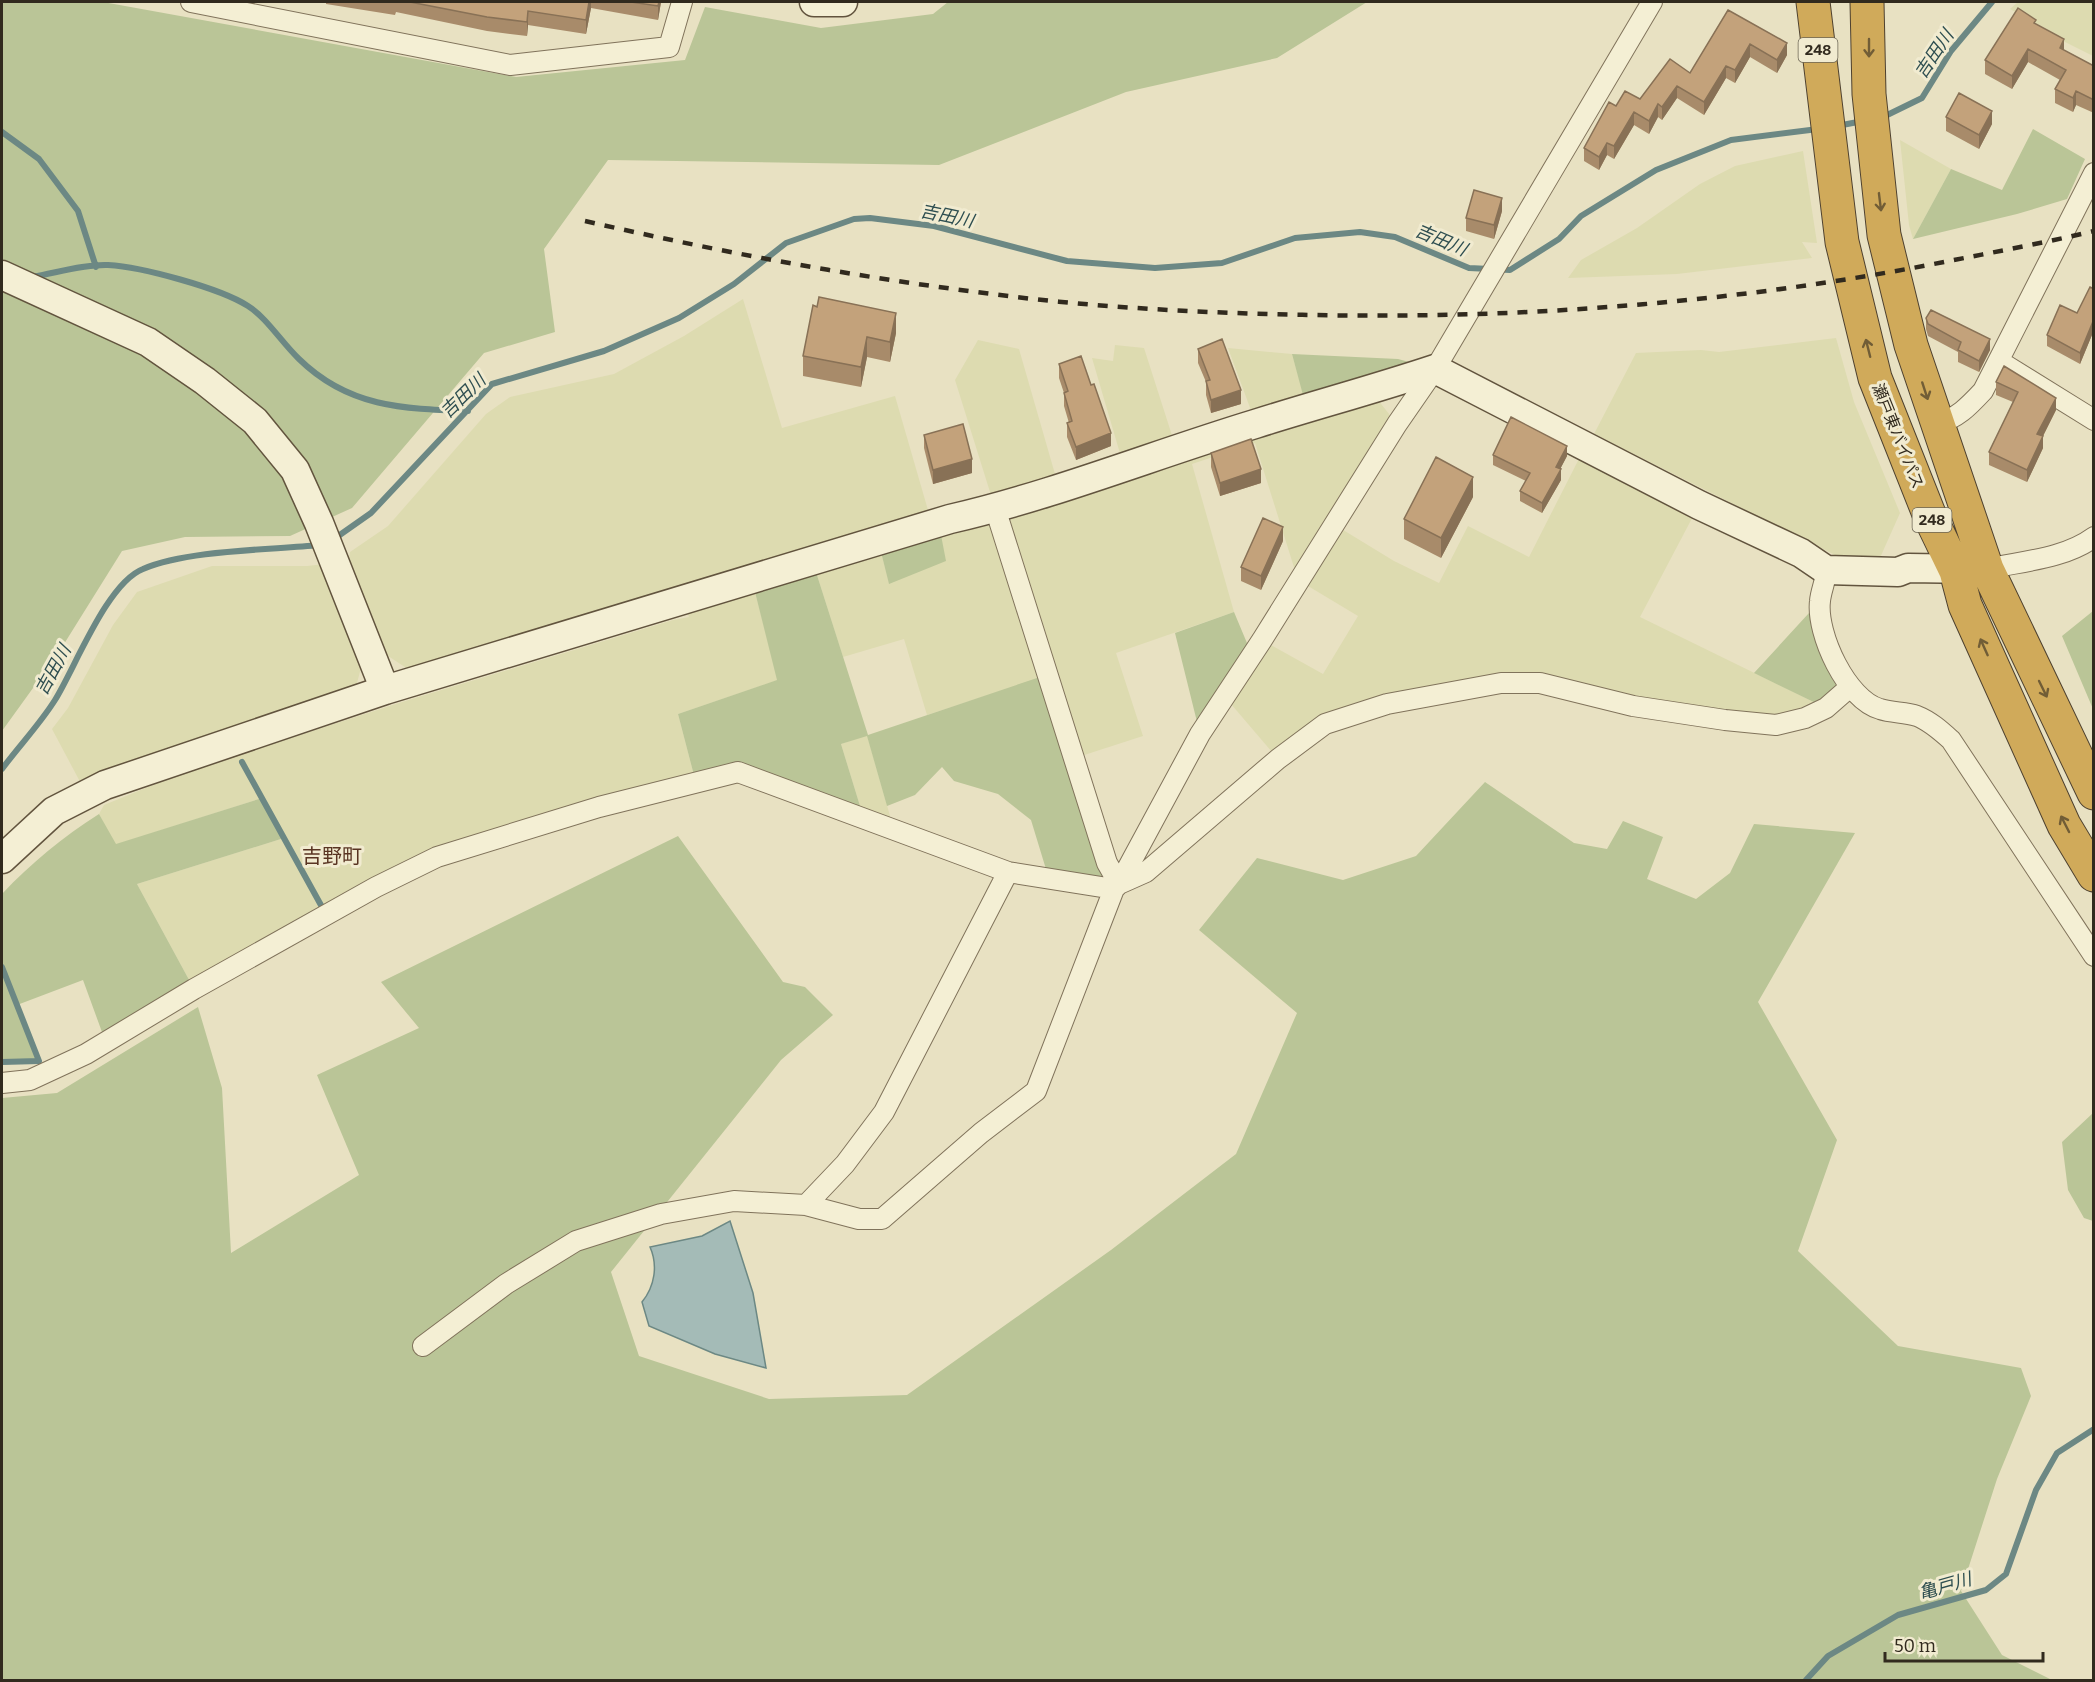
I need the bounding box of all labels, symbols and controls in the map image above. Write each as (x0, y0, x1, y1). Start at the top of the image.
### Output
water label: 吉田川 (1910, 24, 1959, 83)
one-way arrow (1863, 37, 1875, 57)
road number: 248 (1798, 38, 1838, 62)
one-way arrow (1875, 191, 1886, 211)
water label: 吉田川 (918, 200, 978, 233)
water label: 吉田川 (1412, 219, 1472, 261)
one-way arrow (1861, 339, 1873, 358)
water label: 吉田川 (436, 368, 492, 423)
street label: 瀬戸東バイパス (1868, 381, 1928, 491)
one-way arrow (1921, 381, 1932, 400)
road number: 248 (1912, 508, 1952, 532)
one-way arrow (1977, 638, 1989, 656)
water label: 吉田川 (30, 639, 77, 699)
one-way arrow (2037, 680, 2049, 698)
one-way arrow (2058, 816, 2070, 834)
district label: 吉野町 (302, 844, 362, 868)
water label: 亀戸川 (1916, 1567, 1976, 1604)
scale bar (1885, 1625, 2042, 1663)
text: 50 m (1894, 1635, 1936, 1657)

